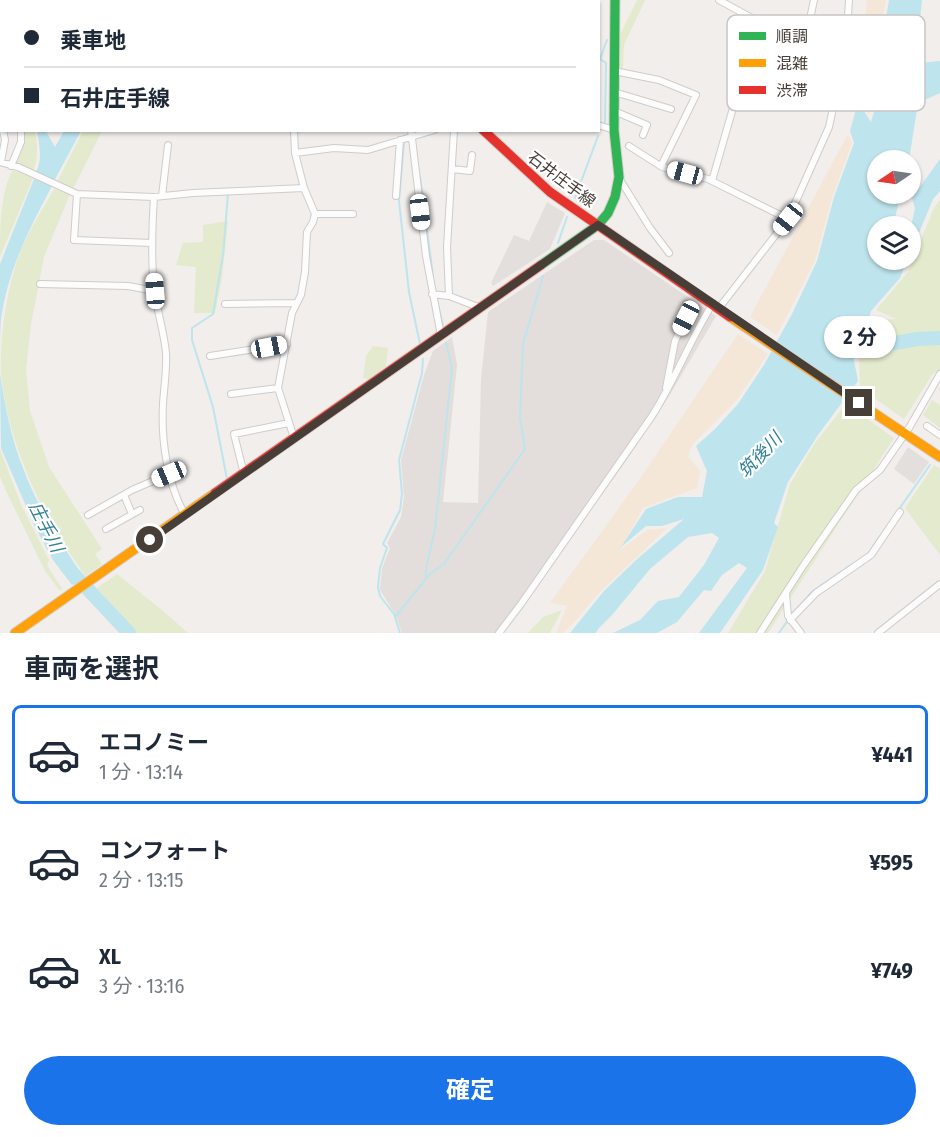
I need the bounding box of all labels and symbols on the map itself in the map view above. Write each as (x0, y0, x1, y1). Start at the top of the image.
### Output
legend (727, 15, 925, 111)
text: 順調 (776, 27, 808, 46)
text: 混雑 (776, 54, 808, 73)
text: 渋滞 (776, 81, 808, 100)
street label: 石井庄手線 (524, 148, 599, 211)
north arrow (867, 150, 921, 204)
car (665, 160, 705, 186)
car (409, 193, 431, 231)
car (770, 199, 806, 239)
car (145, 272, 165, 310)
car (670, 298, 702, 338)
callout: 2 分 (823, 316, 895, 358)
car (250, 335, 288, 359)
route end (845, 389, 872, 416)
water label: 筑後川 (734, 426, 788, 482)
car (149, 459, 189, 489)
water label: 庄手川 (24, 498, 69, 558)
route start (136, 526, 163, 553)

